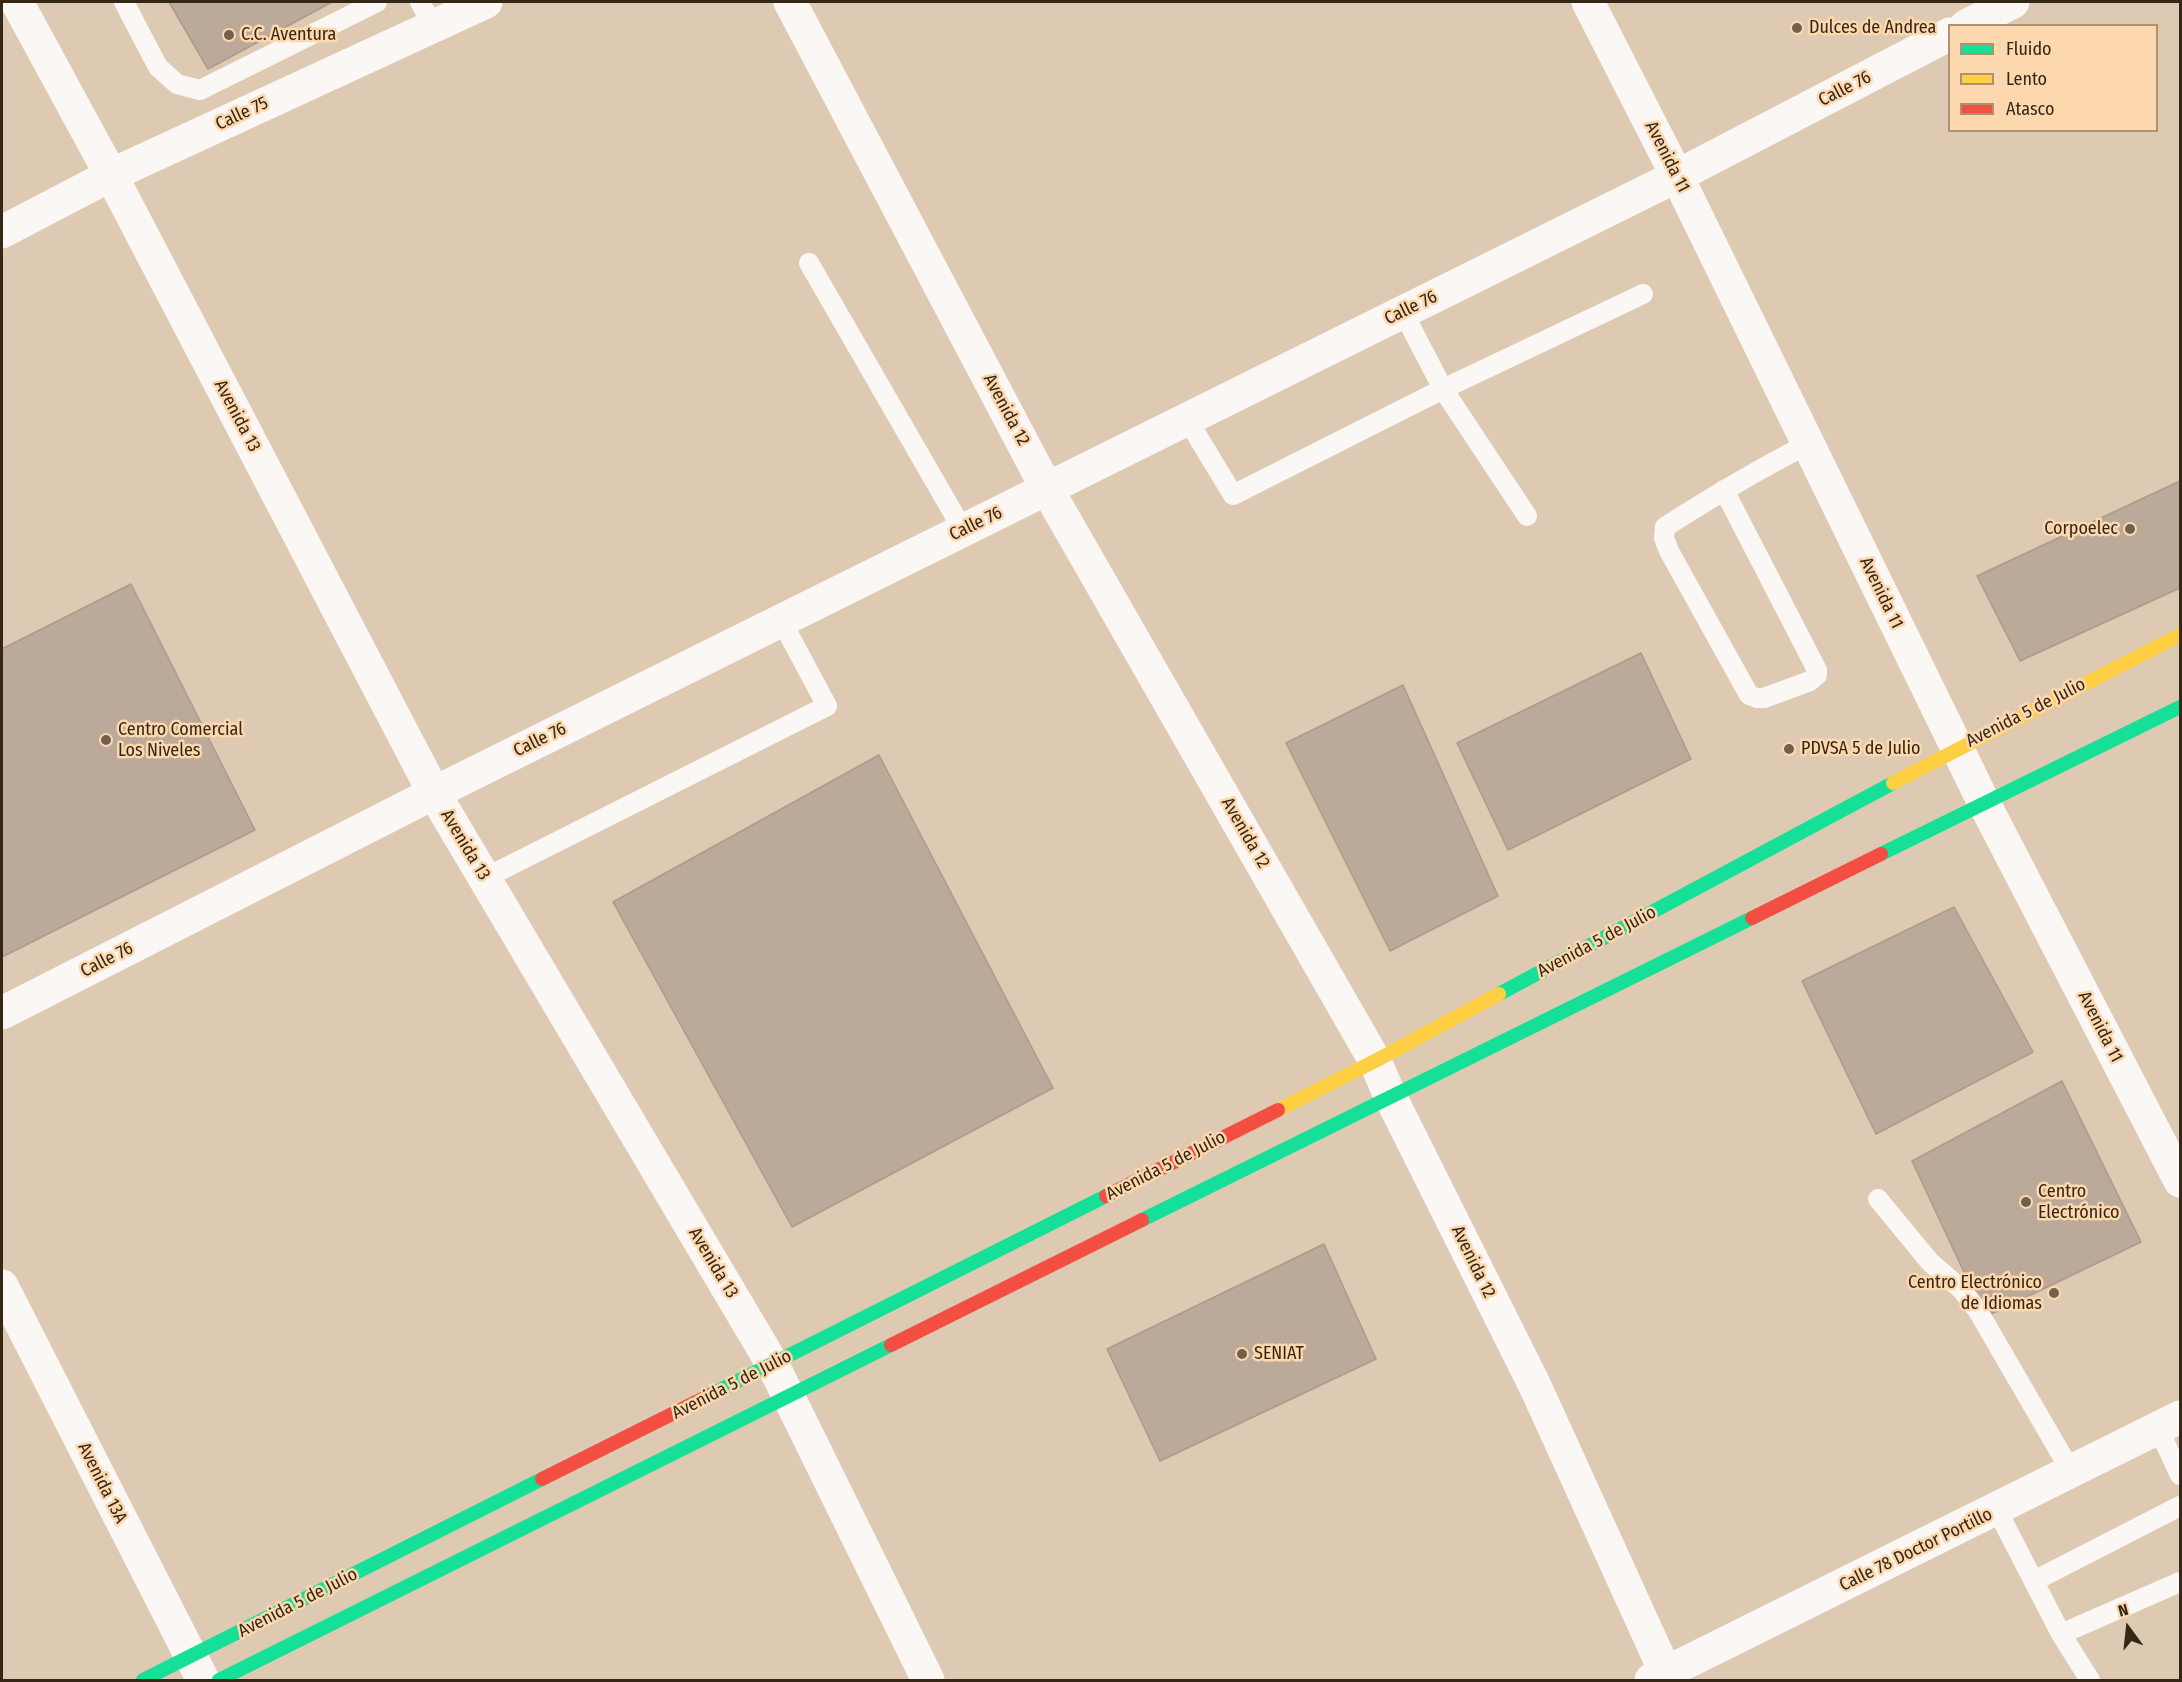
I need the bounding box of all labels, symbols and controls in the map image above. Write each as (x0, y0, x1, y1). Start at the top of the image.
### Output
place label: Dulces de Andrea (1809, 17, 1936, 39)
marker: Dulces de Andrea (1790, 21, 1804, 35)
place label: C.C. Aventura (241, 24, 336, 46)
legend (1948, 24, 2158, 132)
marker: C.C. Aventura (222, 28, 236, 42)
text: Fluido (2006, 38, 2052, 60)
street label: Calle 76 (1815, 67, 1875, 111)
text: Lento (2006, 68, 2047, 90)
street label: Calle 75 (212, 92, 272, 136)
text: Atasco (2006, 98, 2054, 120)
street label: Avenida 11 (1640, 118, 1694, 196)
street label: Calle 76 (1381, 286, 1441, 330)
street label: Avenida 12 (978, 371, 1034, 449)
street label: Avenida 13 (209, 376, 265, 456)
street label: Calle 76 (946, 502, 1006, 546)
place label: Corpoelec (2044, 518, 2118, 540)
marker: Corpoelec (2123, 522, 2137, 536)
street label: Avenida 11 (1854, 554, 1908, 632)
street label: Avenida 5 de Julio (1963, 674, 2089, 752)
street label: Calle 76 (510, 718, 570, 762)
place label: Centro Comercial Los Niveles (118, 719, 243, 762)
marker: Centro Comercial Los Niveles (99, 733, 113, 747)
place label: PDVSA 5 de Julio (1801, 738, 1921, 760)
marker: PDVSA 5 de Julio (1782, 742, 1796, 756)
street label: Avenida 12 (1216, 794, 1274, 872)
street label: Avenida 13 (436, 806, 494, 884)
street label: Avenida 5 de Julio (1534, 902, 1660, 982)
street label: Calle 76 (77, 938, 137, 982)
street label: Avenida 11 (2073, 988, 2127, 1066)
street label: Avenida 5 de Julio (1103, 1127, 1229, 1205)
place label: Centro Electrónico (2038, 1181, 2120, 1224)
marker: Centro Electrónico (2019, 1195, 2033, 1209)
street label: Avenida 12 (1446, 1222, 1500, 1302)
street label: Avenida 13 (684, 1224, 742, 1302)
place label: Centro Electrónico de Idiomas (1908, 1272, 2042, 1314)
marker: Centro Electrónico de Idiomas (2047, 1286, 2061, 1300)
place label: SENIAT (1254, 1343, 1304, 1365)
street label: Avenida 5 de Julio (669, 1346, 795, 1424)
marker: SENIAT (1235, 1347, 1249, 1361)
street label: Avenida 13A (72, 1439, 132, 1527)
street label: Calle 78 Doctor Portillo (1836, 1504, 1996, 1596)
street label: Avenida 5 de Julio (235, 1564, 361, 1642)
north arrow (2098, 1598, 2158, 1658)
text: N (2116, 1600, 2130, 1621)

